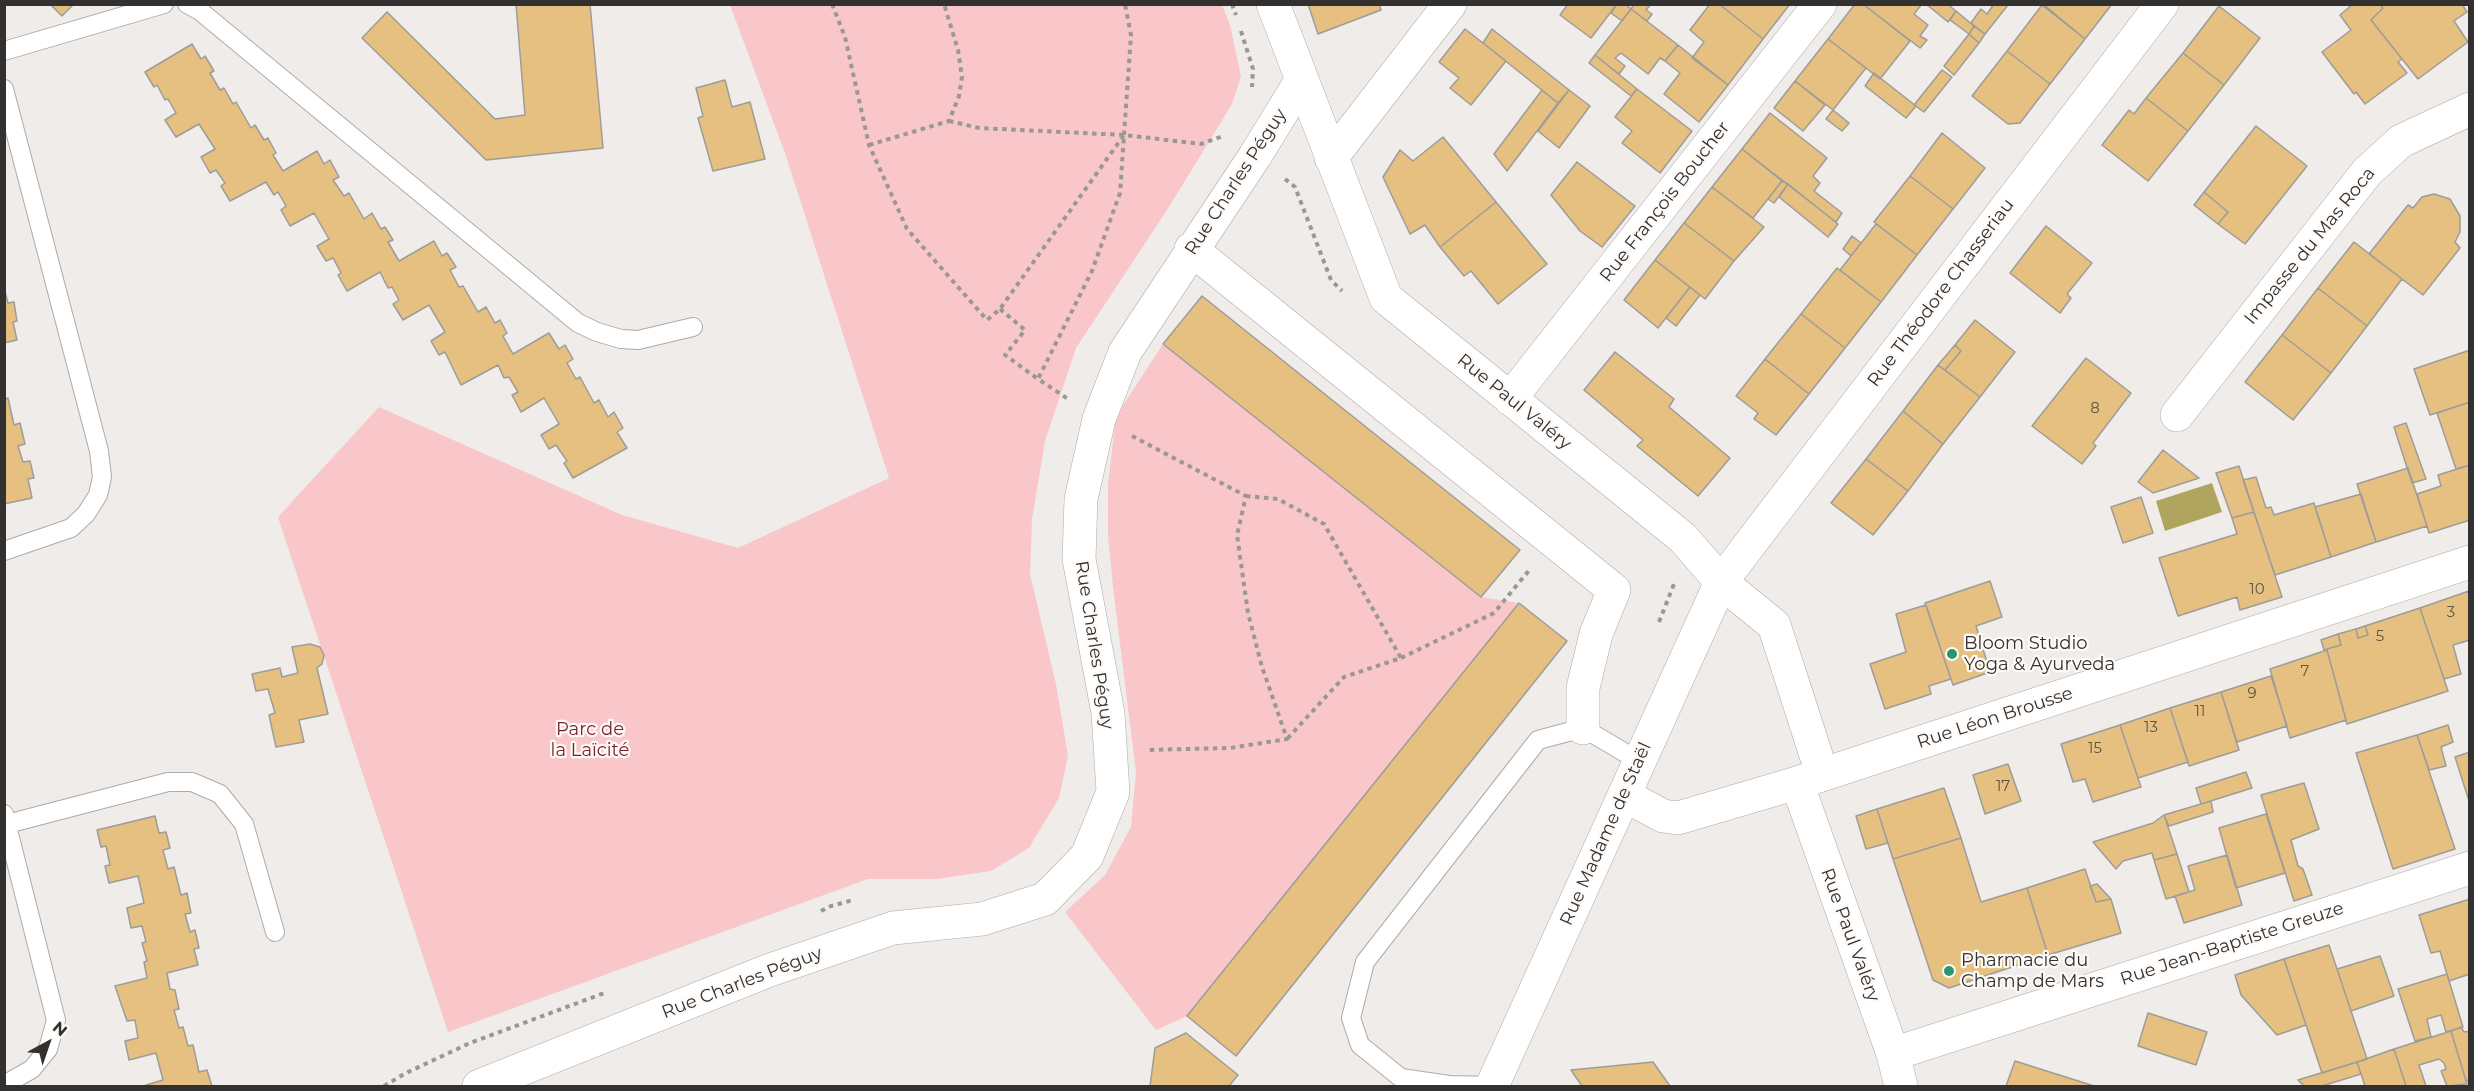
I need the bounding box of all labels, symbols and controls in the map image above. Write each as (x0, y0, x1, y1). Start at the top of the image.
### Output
street label: Rue Charles Péguy (1181, 105, 1291, 259)
street label: Rue François Boucher (1596, 117, 1734, 287)
street label: Impasse du Mas Roca (2240, 163, 2380, 329)
street label: Rue Théodore Chasseriau (1863, 195, 2019, 391)
street label: Rue Paul Valéry (1453, 349, 1575, 455)
house number: 8 (2090, 400, 2100, 418)
street label: Rue Charles Péguy (1070, 559, 1118, 731)
house number: 10 (2249, 581, 2265, 599)
house number: 3 (2447, 604, 2455, 622)
house number: 5 (2376, 628, 2384, 646)
place label: Bloom Studio Yoga & Ayurveda (1964, 633, 2115, 676)
marker: Bloom Studio Yoga & Ayurveda (1945, 647, 1959, 661)
house number: 7 (2301, 663, 2309, 681)
street label: Rue Léon Brousse (1914, 683, 2076, 753)
house number: 9 (2247, 685, 2257, 703)
house number: 11 (2195, 703, 2205, 721)
park label: Parc de la Laïcité (551, 719, 629, 762)
house number: 13 (2144, 719, 2158, 737)
street label: Rue Madame de Staël (1556, 739, 1656, 929)
house number: 15 (2088, 740, 2102, 758)
house number: 17 (1996, 778, 2010, 796)
street label: Rue Paul Valéry (1816, 865, 1884, 1005)
street label: Rue Jean-Baptiste Greuze (2118, 898, 2346, 990)
street label: Rue Charles Péguy (659, 942, 825, 1024)
place label: Pharmacie du Champ de Mars (1961, 950, 2104, 992)
marker: Pharmacie du Champ de Mars (1942, 964, 1956, 978)
north arrow (18, 1013, 78, 1073)
text: N (49, 1017, 71, 1040)

